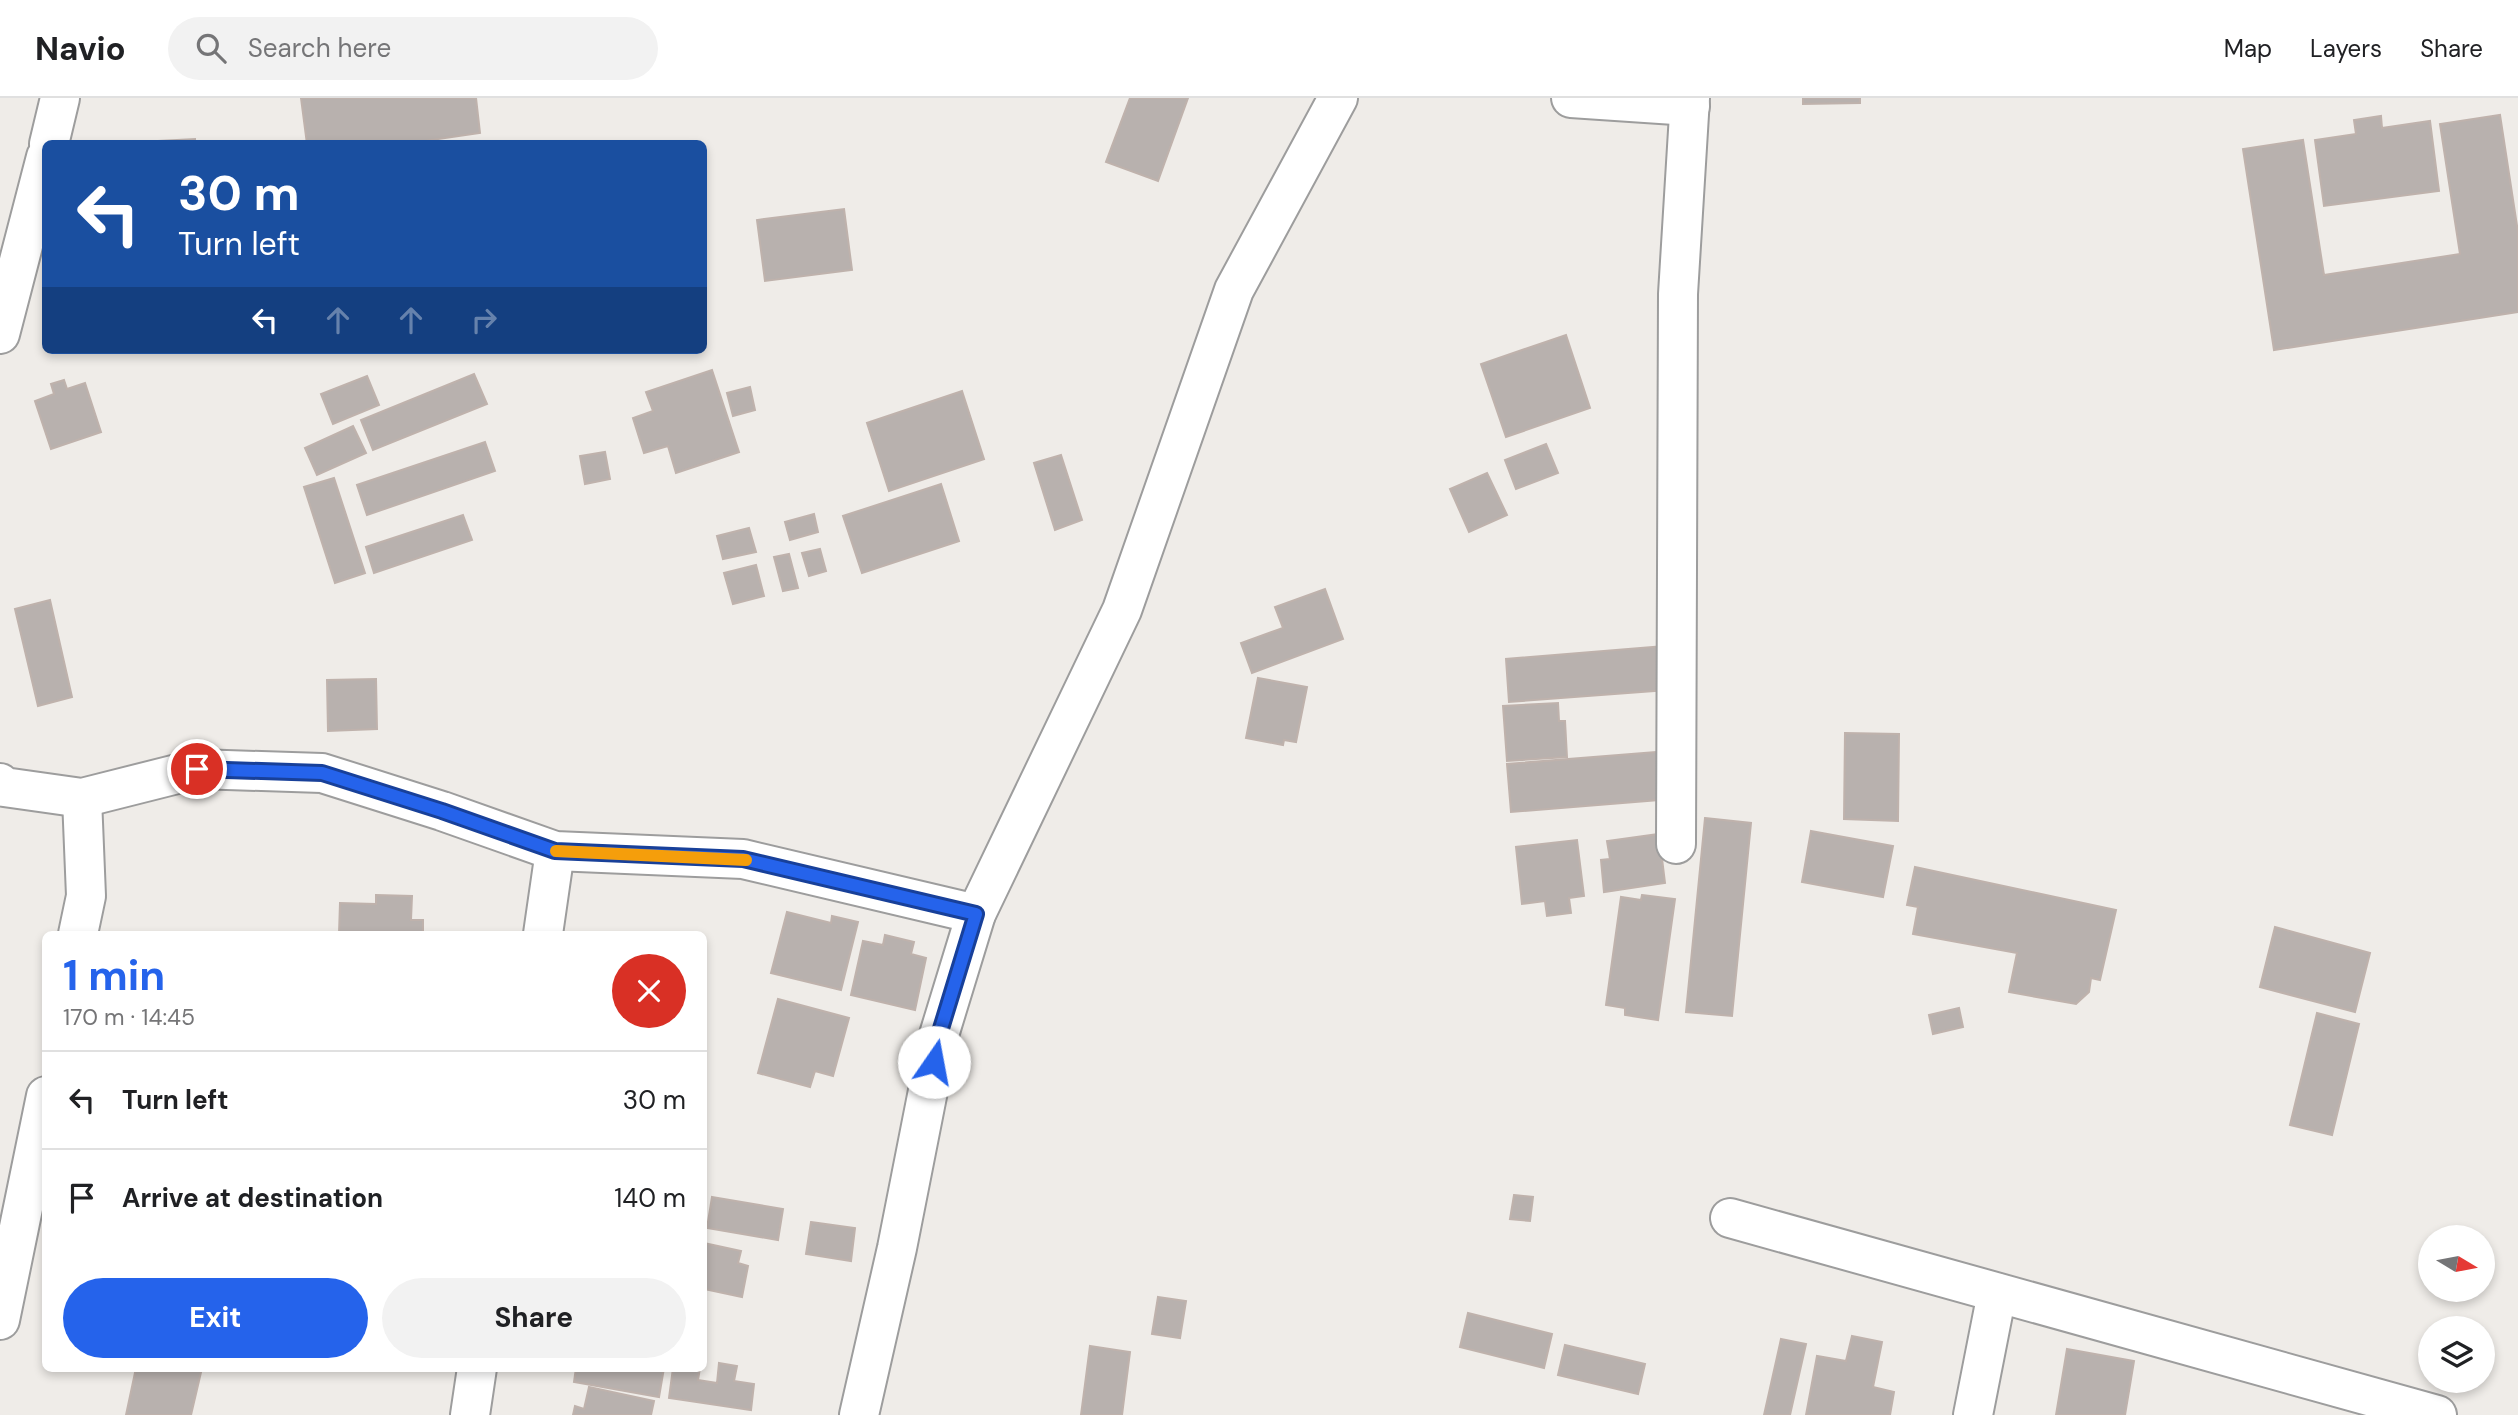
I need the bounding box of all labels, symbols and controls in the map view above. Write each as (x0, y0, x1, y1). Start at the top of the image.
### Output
search box (168, 17, 658, 80)
text: Navio (35, 27, 126, 70)
icon: search (192, 29, 230, 67)
text: Search here (248, 31, 391, 65)
text: Map (2224, 33, 2272, 64)
text: Layers (2310, 33, 2382, 64)
text: Share (2420, 33, 2483, 64)
text: 30 m (178, 161, 300, 225)
icon: left (63, 168, 154, 259)
text: Turn left (178, 223, 300, 265)
icon: left (246, 301, 284, 339)
icon: ahead (319, 301, 357, 339)
icon: ahead (392, 301, 430, 339)
icon: right (465, 301, 503, 339)
pin (167, 739, 227, 799)
icon: arrive (178, 750, 216, 788)
text: 1 min (63, 948, 165, 1003)
button: close (612, 954, 686, 1028)
text: 170 m · 14:45 (63, 1002, 195, 1032)
position arrow (897, 1025, 971, 1099)
icon: left (63, 1081, 101, 1119)
text: Turn left (122, 1083, 229, 1117)
text: 30 m (623, 1083, 686, 1117)
icon: arrive (63, 1179, 101, 1217)
text: Arrive at destination (122, 1181, 383, 1215)
text: 140 m (614, 1181, 686, 1215)
north arrow (2418, 1225, 2496, 1302)
map controls (2418, 1225, 2495, 1393)
button: Exit (63, 1278, 368, 1358)
button: Share (382, 1278, 686, 1358)
button: layers (2418, 1316, 2495, 1393)

